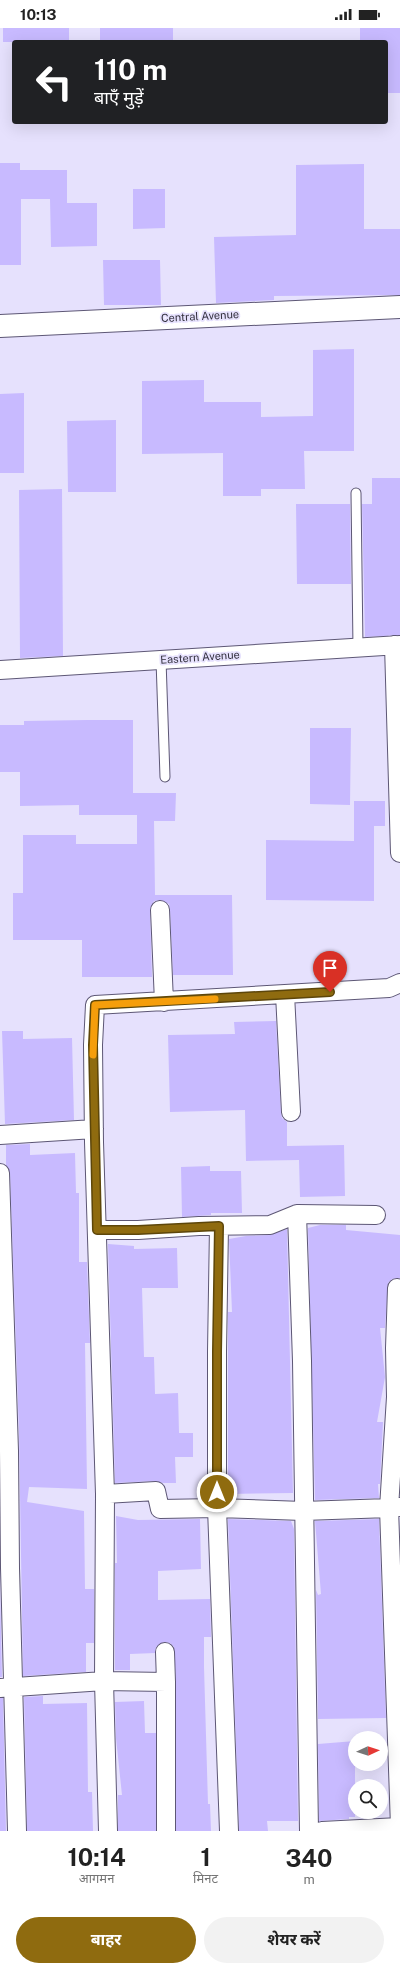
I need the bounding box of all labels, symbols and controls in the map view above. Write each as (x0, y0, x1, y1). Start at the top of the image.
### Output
text: 10:13 (20, 6, 57, 23)
text: 110 m (94, 53, 167, 86)
icon: left (28, 56, 80, 108)
text: बाएँ मुड़ें (94, 87, 144, 108)
street label: Central Avenue (161, 308, 239, 324)
street label: Eastern Avenue (160, 648, 240, 666)
pin (313, 951, 347, 992)
icon: arrive (319, 957, 341, 979)
position arrow (196, 1471, 238, 1513)
north arrow (348, 1731, 388, 1771)
map controls (348, 1731, 388, 1819)
button: search (348, 1779, 388, 1819)
text: 10:14 (67, 1843, 126, 1871)
text: 1 (200, 1843, 211, 1871)
text: 340 (285, 1844, 333, 1872)
text: आगमन (79, 1871, 114, 1886)
text: मिनट (193, 1871, 218, 1886)
text: m (303, 1872, 315, 1887)
button: बाहर (16, 1917, 196, 1963)
button: शेयर करें (204, 1917, 384, 1963)

